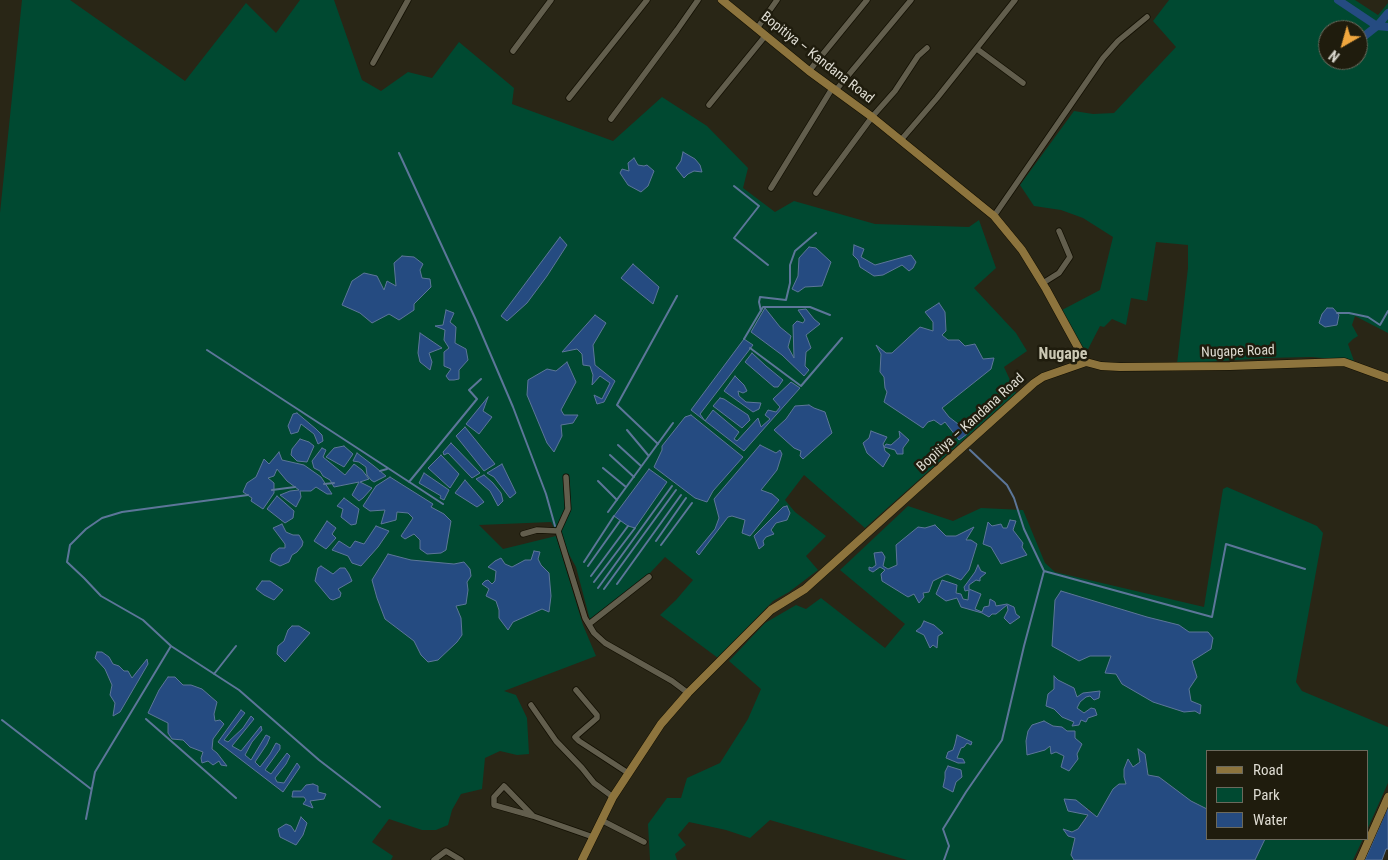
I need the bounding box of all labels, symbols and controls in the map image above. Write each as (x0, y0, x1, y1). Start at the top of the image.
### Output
street label: Bopitiya – Kandana Road (757, 9, 877, 107)
north arrow (1318, 20, 1368, 70)
text: N (1326, 47, 1343, 65)
street label: Nugape Road (1201, 342, 1275, 362)
district label: Nugape (1039, 345, 1087, 365)
street label: Bopitiya – Kandana Road (914, 370, 1028, 476)
legend (1206, 750, 1368, 840)
text: Road (1253, 761, 1283, 779)
text: Park (1253, 786, 1280, 804)
text: Water (1253, 811, 1287, 829)

